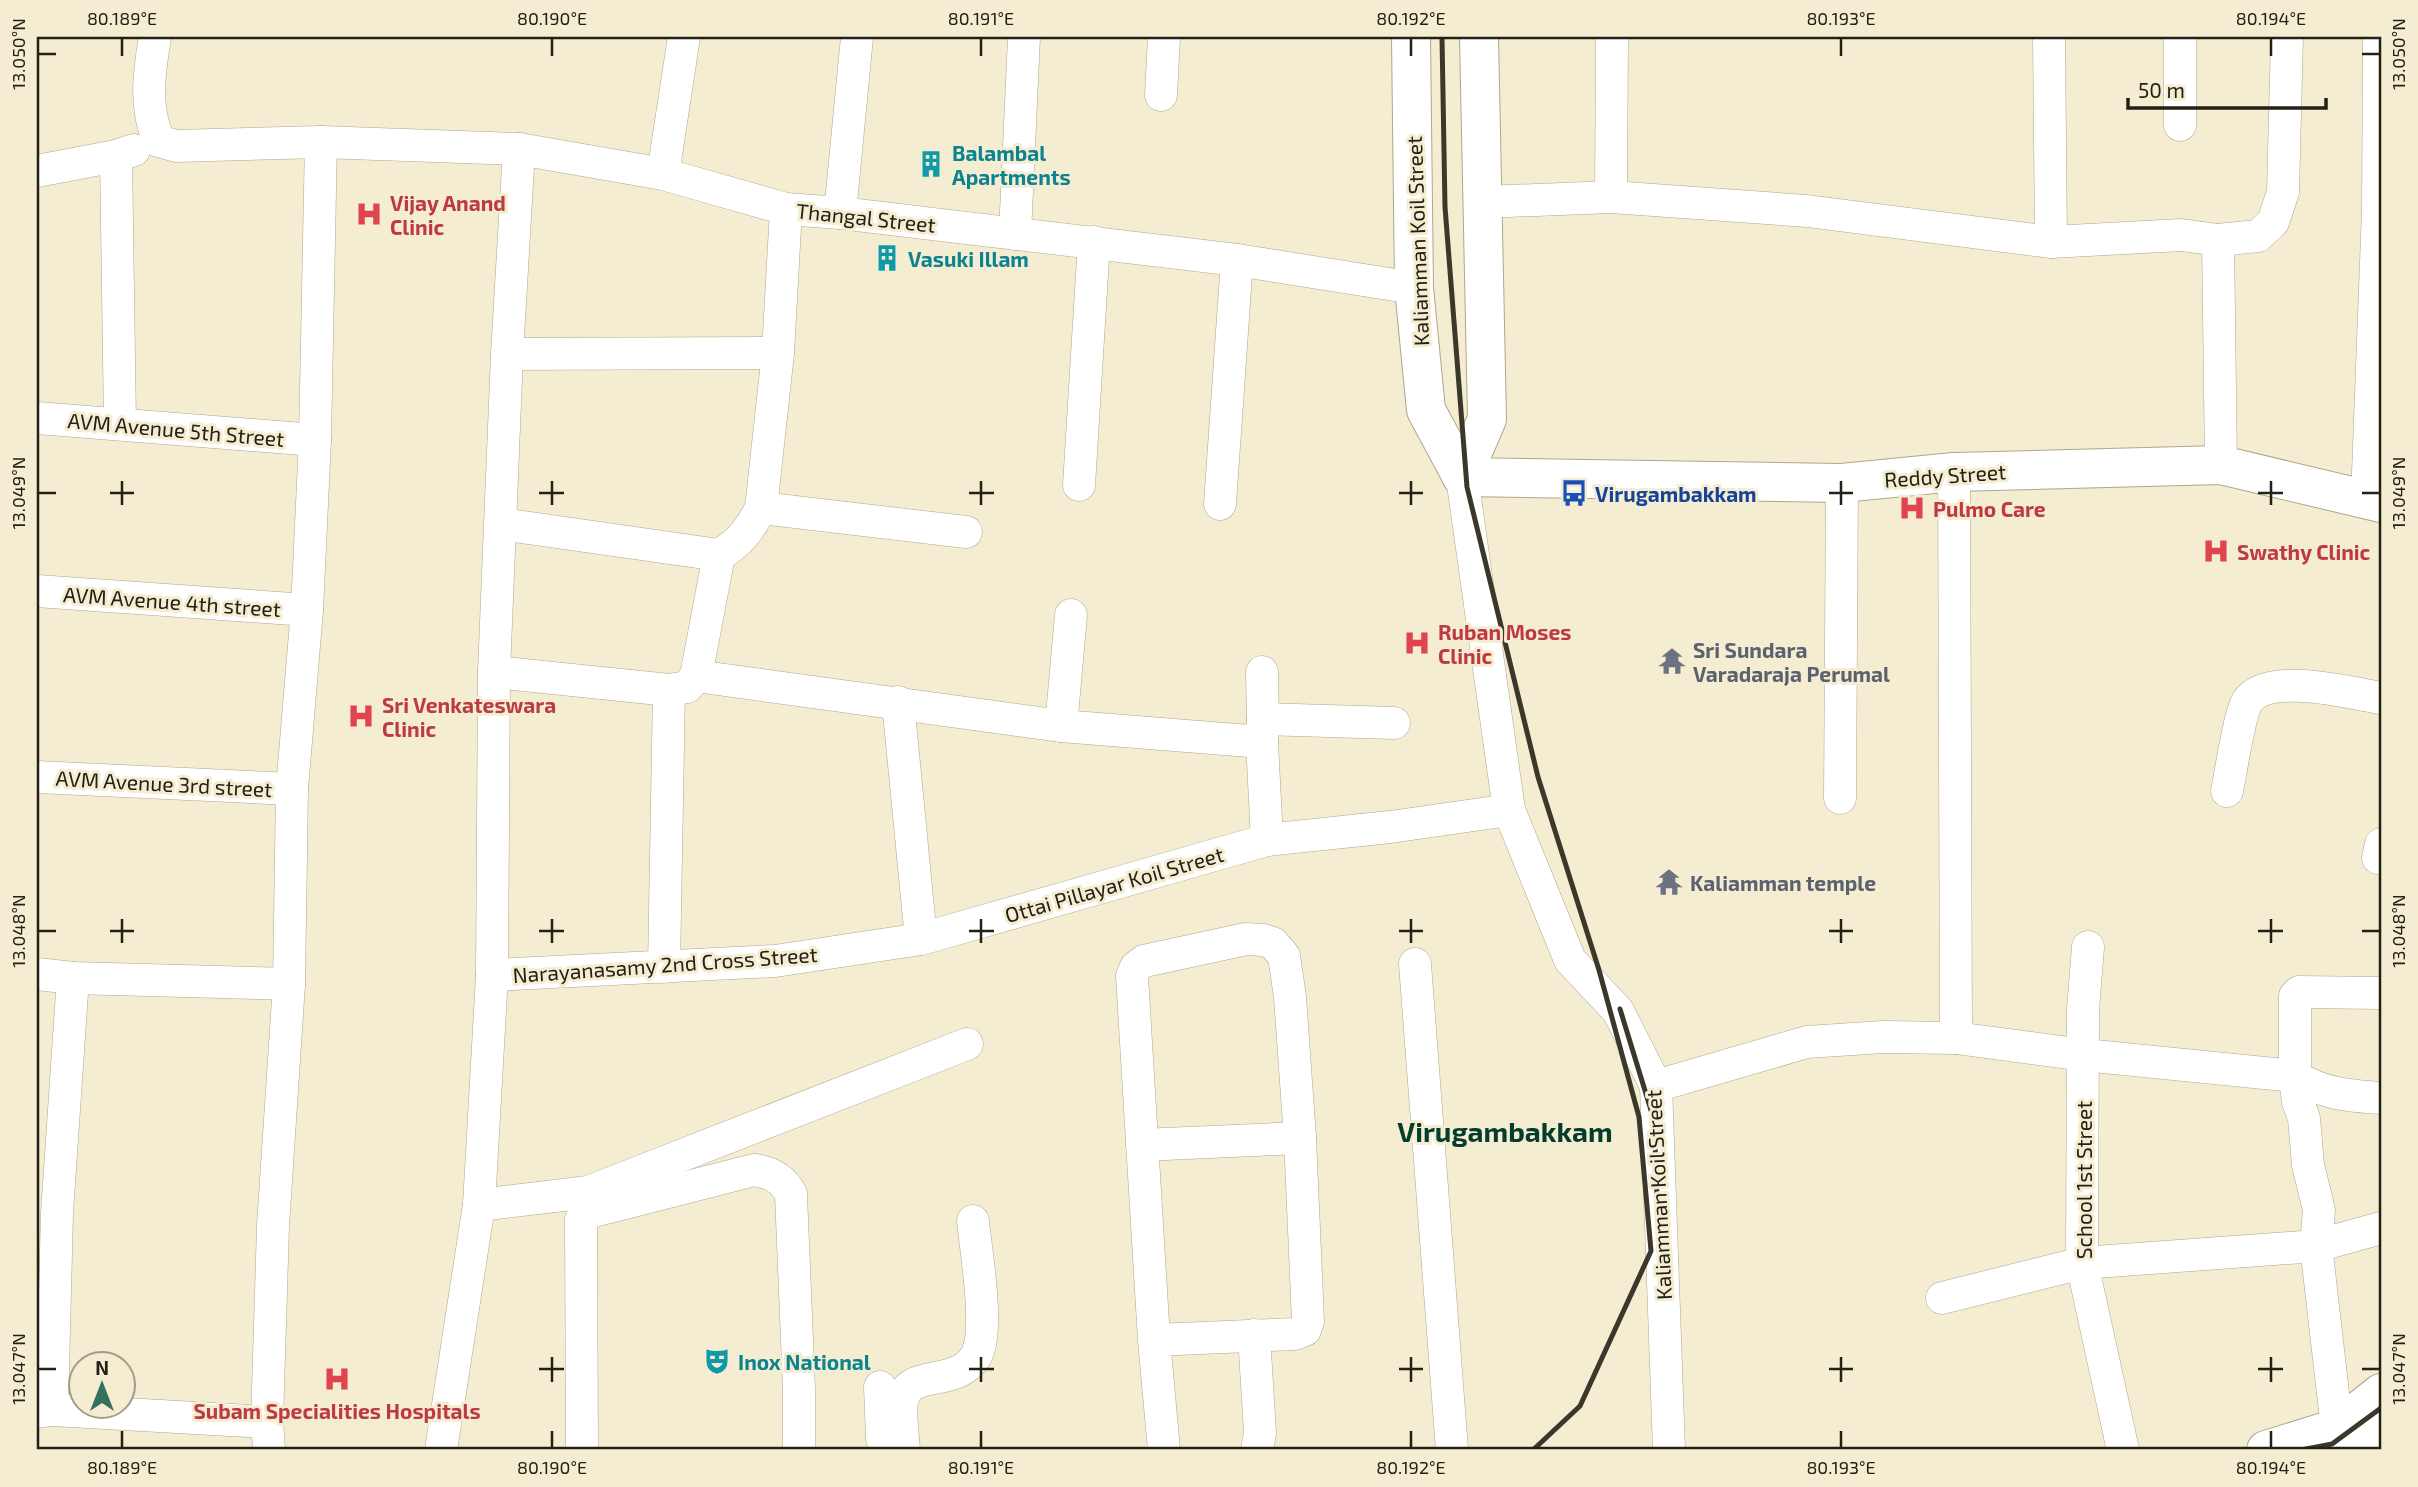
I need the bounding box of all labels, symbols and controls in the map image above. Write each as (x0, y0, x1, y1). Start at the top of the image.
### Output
text: 80.189°E (87, 7, 157, 29)
text: 80.190°E (517, 7, 587, 29)
text: 80.191°E (948, 7, 1014, 29)
text: 80.192°E (1376, 7, 1446, 29)
text: 80.193°E (1806, 7, 1876, 29)
text: 80.194°E (2236, 7, 2306, 29)
text: 13.050°N (7, 18, 29, 90)
text: 13.050°N (2387, 18, 2409, 90)
scale bar (2128, 66, 2325, 110)
text: 50 m (2138, 77, 2185, 102)
street label: Kaliamman Koil Street (1401, 136, 1433, 346)
place label: Balambal Apartments (952, 140, 1071, 189)
building icon: Balambal Apartments (916, 149, 946, 179)
place label: Vijay Anand Clinic (390, 190, 506, 239)
street label: Thangal Street (795, 197, 937, 237)
hospital icon: Vijay Anand Clinic (354, 199, 384, 229)
building icon: Vasuki Illam (872, 243, 902, 273)
place label: Vasuki Illam (908, 246, 1029, 271)
street label: AVM Avenue 5th Street (67, 407, 285, 451)
text: 13.049°N (7, 457, 29, 529)
text: 13.049°N (2387, 457, 2409, 529)
street label: Reddy Street (1883, 458, 2007, 492)
bus stop icon: Virugambakkam (1559, 478, 1589, 508)
place label: Virugambakkam (1595, 481, 1757, 506)
hospital icon: Pulmo Care (1897, 493, 1927, 523)
place label: Pulmo Care (1933, 496, 2046, 521)
hospital icon: Swathy Clinic (2201, 536, 2231, 566)
place label: Swathy Clinic (2237, 539, 2371, 565)
street label: AVM Avenue 4th street (62, 581, 282, 621)
place label: Ruban Moses Clinic (1438, 619, 1571, 668)
hospital icon: Ruban Moses Clinic (1402, 628, 1432, 658)
place label: Sri Sundara Varadaraja Perumal (1693, 637, 1890, 686)
temple icon: Sri Sundara Varadaraja Perumal (1657, 646, 1687, 676)
place label: Sri Venkateswara Clinic (382, 692, 556, 741)
hospital icon: Sri Venkateswara Clinic (346, 701, 376, 731)
street label: AVM Avenue 3rd street (55, 765, 273, 801)
street label: Ottai Pillayar Koil Street (1002, 841, 1226, 927)
temple icon: Kaliamman temple (1654, 867, 1684, 897)
place label: Kaliamman temple (1690, 870, 1876, 895)
text: 13.048°N (7, 894, 29, 968)
text: 13.048°N (2387, 894, 2409, 968)
street label: Narayanasamy 2nd Cross Street (512, 941, 818, 987)
street label: Kaliamman Koil Street (1640, 1089, 1676, 1301)
street label: School 1st Street (2071, 1101, 2096, 1259)
district label: Virugambakkam (1397, 1114, 1613, 1148)
text: 13.047°N (7, 1333, 29, 1405)
text: 13.047°N (2387, 1333, 2409, 1405)
theatre icon: Inox National (702, 1346, 732, 1376)
place label: Inox National (738, 1349, 871, 1374)
north arrow (66, 1350, 136, 1420)
text: N (95, 1356, 109, 1379)
hospital icon: Subam Specialities Hospitals (322, 1364, 352, 1394)
place label: Subam Specialities Hospitals (193, 1398, 481, 1423)
text: 80.189°E (87, 1456, 157, 1478)
text: 80.190°E (517, 1456, 587, 1478)
text: 80.191°E (948, 1456, 1014, 1478)
text: 80.192°E (1376, 1456, 1446, 1478)
text: 80.193°E (1806, 1456, 1876, 1478)
text: 80.194°E (2236, 1456, 2306, 1478)

